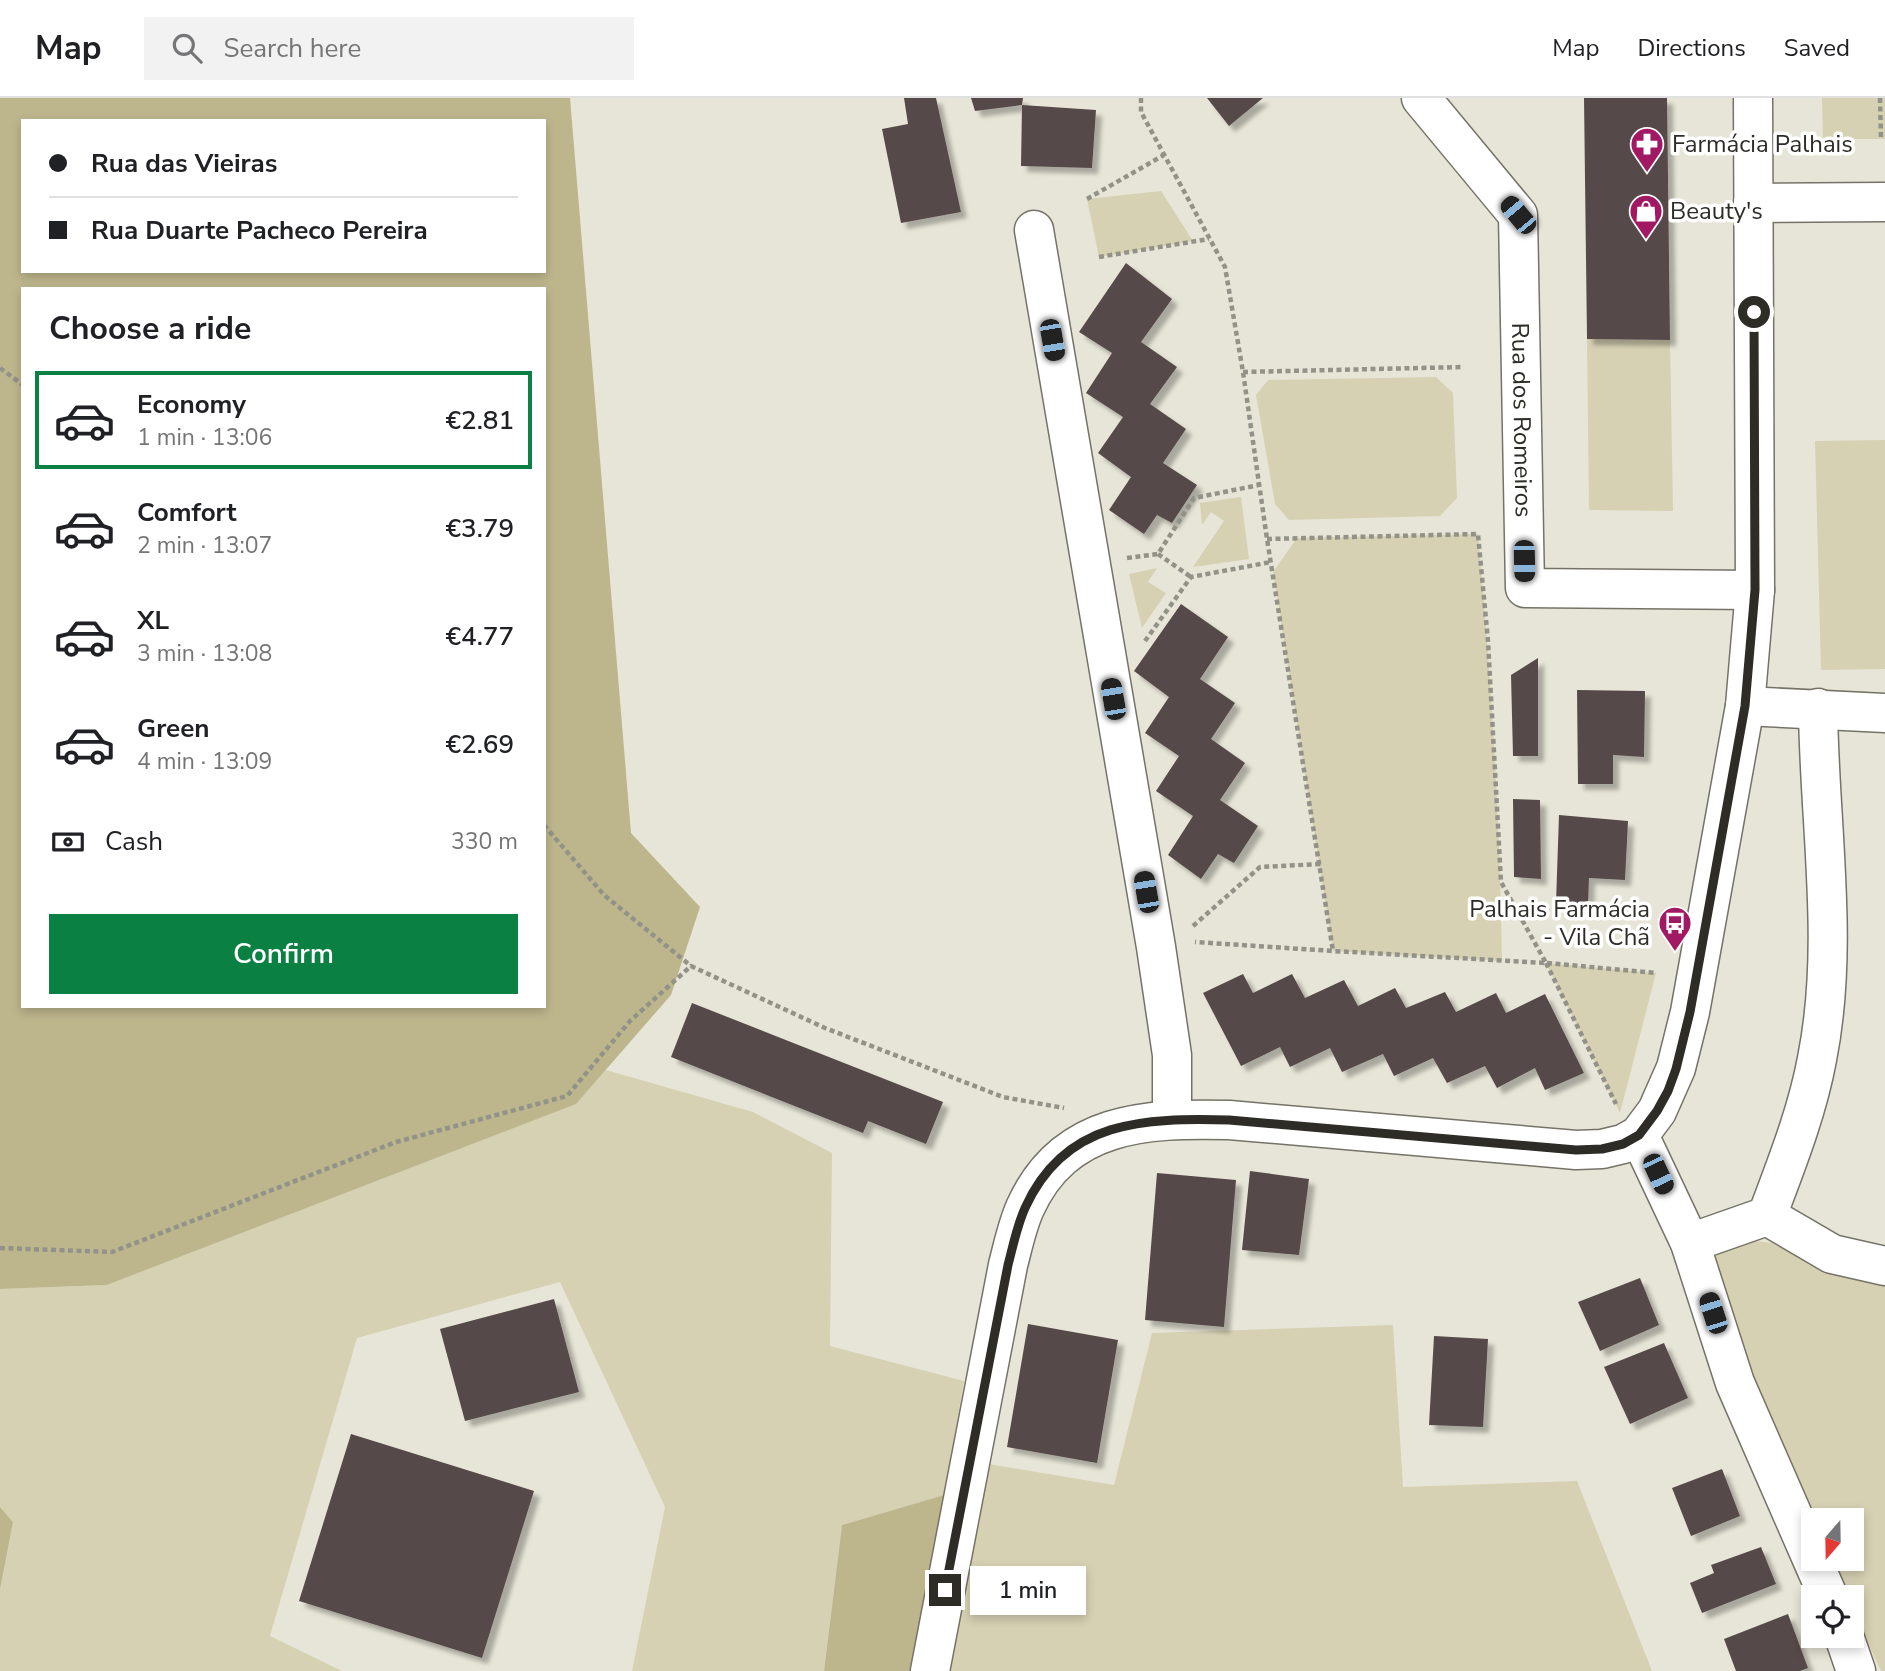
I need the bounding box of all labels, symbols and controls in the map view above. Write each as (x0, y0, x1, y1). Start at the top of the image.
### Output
search box (144, 17, 634, 80)
text: Map (35, 26, 102, 71)
icon: search (168, 29, 206, 67)
text: Search here (224, 31, 361, 66)
text: Map (1552, 32, 1599, 64)
text: Directions (1637, 32, 1746, 64)
text: Saved (1784, 32, 1850, 64)
pharmacy icon: Farmácia Palhais (1628, 125, 1666, 174)
place label: Farmácia Palhais (1672, 128, 1853, 160)
text: Rua das Vieiras (91, 146, 278, 181)
car (1497, 192, 1540, 238)
shop icon: Beauty's (1627, 192, 1665, 241)
place label: Beauty's (1670, 195, 1763, 227)
text: Rua Duarte Pacheco Pereira (91, 213, 428, 248)
route start (1738, 296, 1770, 328)
text: Choose a ride (49, 307, 251, 350)
car (1039, 317, 1066, 363)
street label: Rua dos Romeiros (1504, 322, 1540, 518)
text: Economy (137, 387, 246, 422)
icon: car (53, 389, 116, 452)
text: €2.81 (445, 403, 514, 438)
text: 1 min · 13:06 (137, 422, 272, 453)
text: Comfort (137, 495, 237, 530)
icon: car (53, 497, 116, 560)
text: €3.79 (445, 511, 514, 546)
text: 2 min · 13:07 (137, 530, 272, 561)
car (1514, 540, 1535, 582)
text: XL (137, 603, 169, 638)
icon: car (53, 605, 116, 668)
text: €4.77 (445, 619, 514, 654)
text: 3 min · 13:08 (137, 638, 272, 669)
car (1100, 676, 1127, 722)
text: Green (137, 711, 210, 746)
icon: car (53, 713, 116, 776)
text: €2.69 (445, 727, 514, 762)
text: 4 min · 13:09 (137, 746, 272, 777)
icon: cash (49, 823, 87, 861)
text: Cash (105, 824, 163, 859)
text: 330 m (451, 826, 518, 857)
car (1133, 869, 1160, 915)
place label: Palhais Farmácia - Vila Chã (1469, 893, 1650, 953)
bus stop icon: Palhais Farmácia - Vila Chã (1656, 904, 1694, 953)
button: Confirm (49, 914, 518, 994)
car (1640, 1151, 1677, 1197)
car (1697, 1290, 1730, 1336)
north arrow (1801, 1508, 1864, 1572)
map controls (1801, 1508, 1864, 1648)
callout: 1 min (970, 1566, 1085, 1614)
route end (929, 1574, 961, 1606)
text: 1 min (999, 1575, 1057, 1606)
button: locate (1801, 1585, 1864, 1648)

